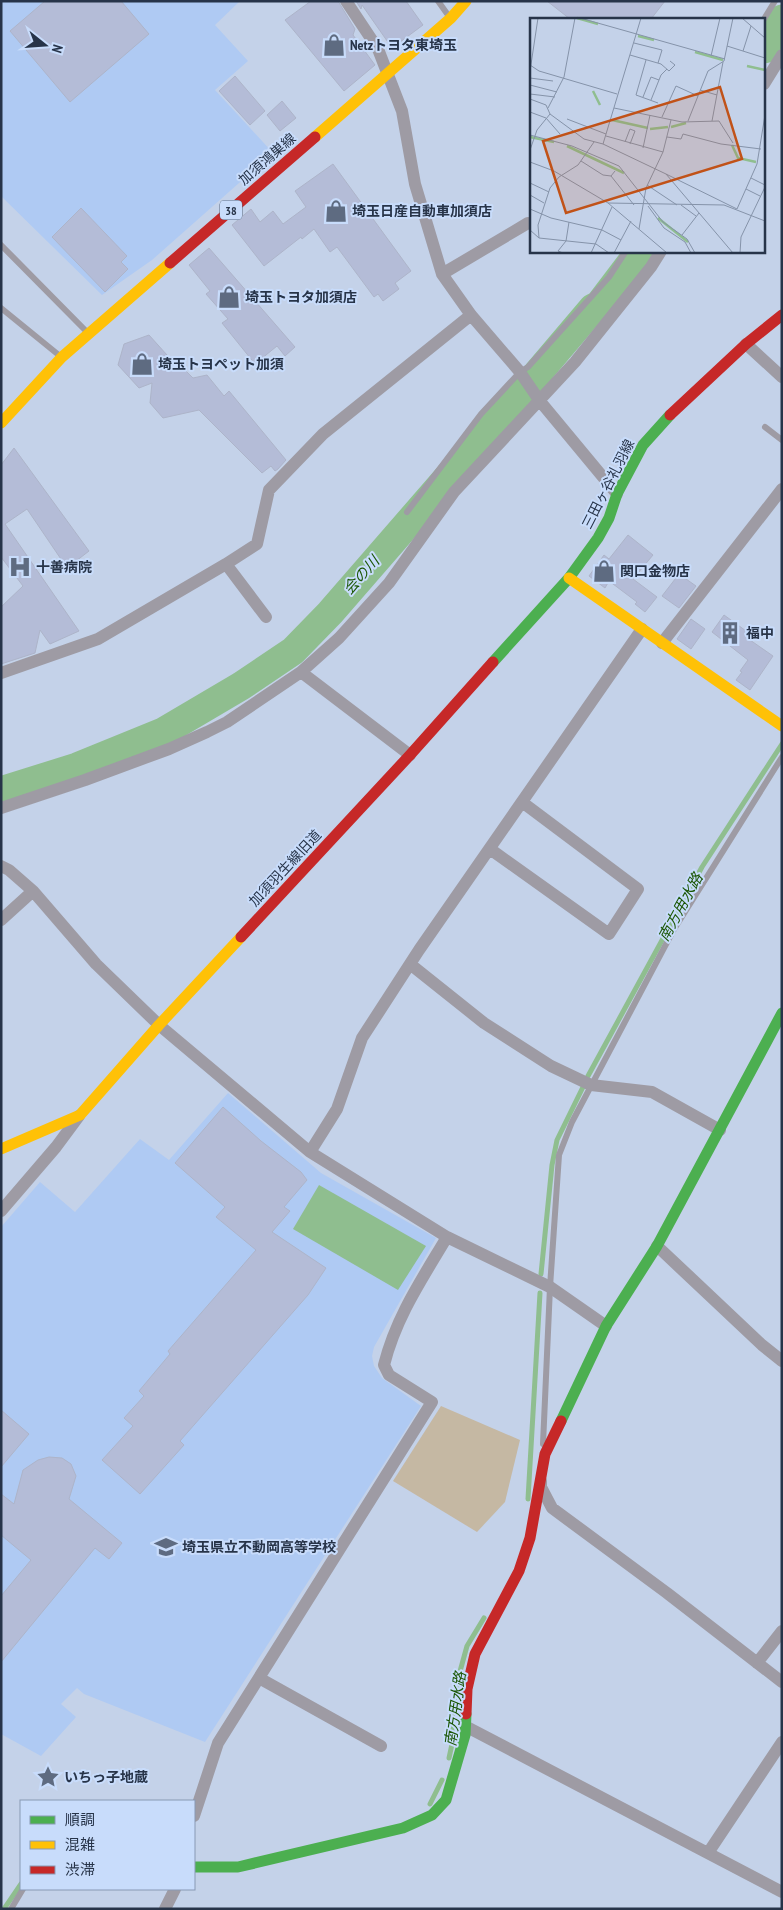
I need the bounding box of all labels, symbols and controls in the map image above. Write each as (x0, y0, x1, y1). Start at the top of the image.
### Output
inset map (530, 18, 766, 252)
north arrow (20, 20, 70, 70)
shop icon: Netzトヨタ東埼玉 (321, 32, 347, 58)
place label: Netzトヨタ東埼玉 (350, 36, 457, 54)
text: N (48, 43, 67, 55)
street label: 加須鴻巣線 (235, 129, 299, 189)
shop icon: 埼玉日産自動車加須店 (323, 198, 349, 224)
road number: 38 (220, 200, 242, 220)
place label: 埼玉日産自動車加須店 (352, 202, 492, 220)
shop icon: 埼玉トヨタ加須店 (216, 284, 242, 310)
place label: 埼玉トヨタ加須店 (245, 288, 357, 306)
shop icon: 埼玉トヨペット加須 (129, 351, 155, 377)
place label: 埼玉トヨペット加須 (158, 355, 284, 373)
street label: 三田ヶ谷礼羽線 (578, 436, 638, 532)
water label: 会の川 (339, 550, 384, 598)
hospital icon: 十善病院 (7, 554, 33, 580)
place label: 十善病院 (36, 558, 92, 576)
shop icon: 関口金物店 (591, 558, 617, 584)
place label: 関口金物店 (620, 562, 690, 580)
building icon: 福中 (717, 620, 743, 646)
place label: 福中 (746, 624, 774, 642)
street label: 加須羽生線旧道 (245, 826, 325, 910)
water label: 南方用水路 (654, 868, 707, 944)
school or university icon: 埼玉県立不動岡高等学校 (153, 1534, 179, 1560)
place label: 埼玉県立不動岡高等学校 (182, 1538, 336, 1556)
water label: 南方用水路 (440, 1669, 470, 1747)
place icon: いちっ子地蔵 (35, 1764, 61, 1790)
place label: いちっ子地蔵 (64, 1768, 148, 1786)
legend (20, 1800, 195, 1890)
text: 順調 (65, 1810, 95, 1829)
text: 混雑 (65, 1835, 95, 1854)
text: 渋滞 (65, 1860, 95, 1879)

